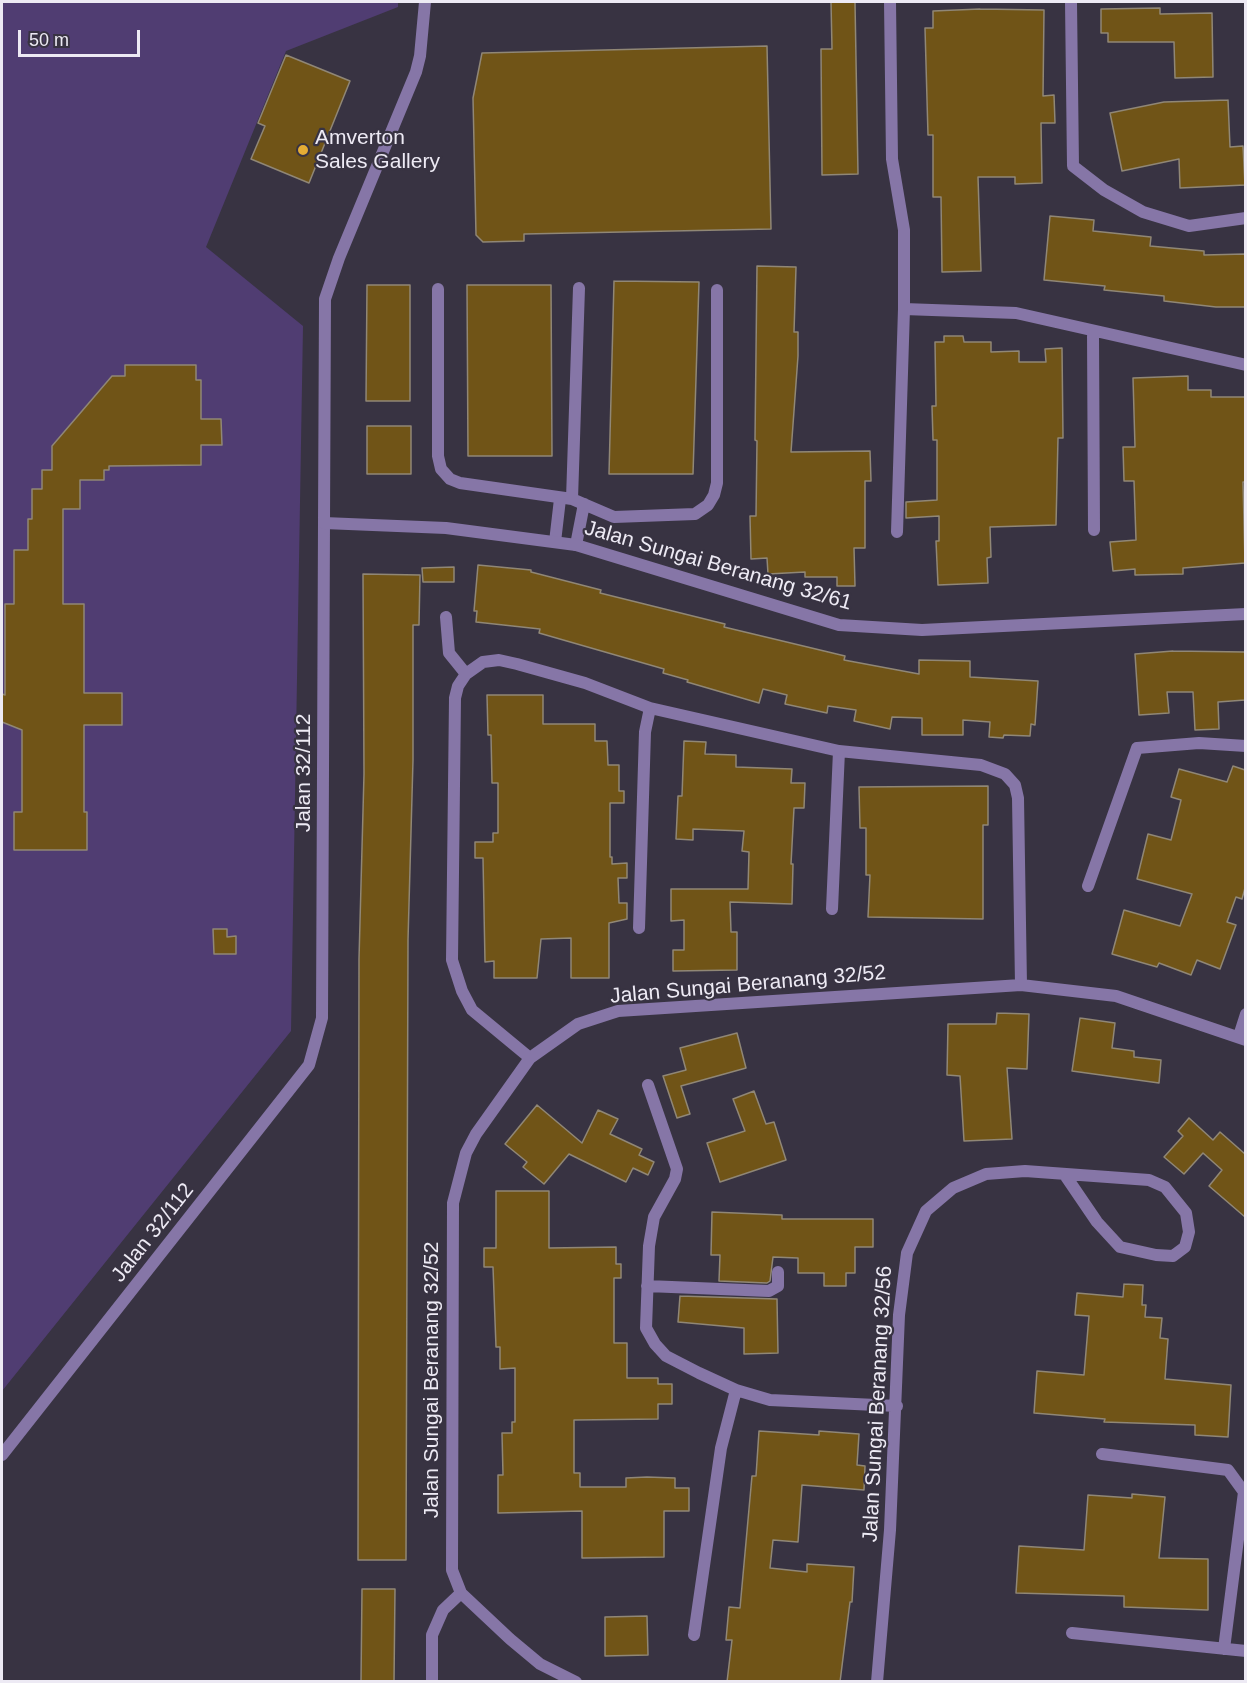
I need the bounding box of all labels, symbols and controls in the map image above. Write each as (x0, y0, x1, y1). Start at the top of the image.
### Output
scale bar (21, 18, 142, 56)
text: 50 m (29, 30, 69, 50)
place label: Amverton Sales Gallery (315, 125, 440, 175)
marker: Amverton Sales Gallery (296, 143, 310, 157)
street label: Jalan Sungai Beranang 32/61 (582, 516, 854, 616)
street label: Jalan 32/112 (291, 714, 317, 832)
street label: Jalan Sungai Beranang 32/52 (609, 960, 887, 1010)
street label: Jalan 32/112 (107, 1178, 199, 1288)
street label: Jalan Sungai Beranang 32/52 (419, 1242, 445, 1518)
street label: Jalan Sungai Beranang 32/56 (858, 1265, 898, 1543)

